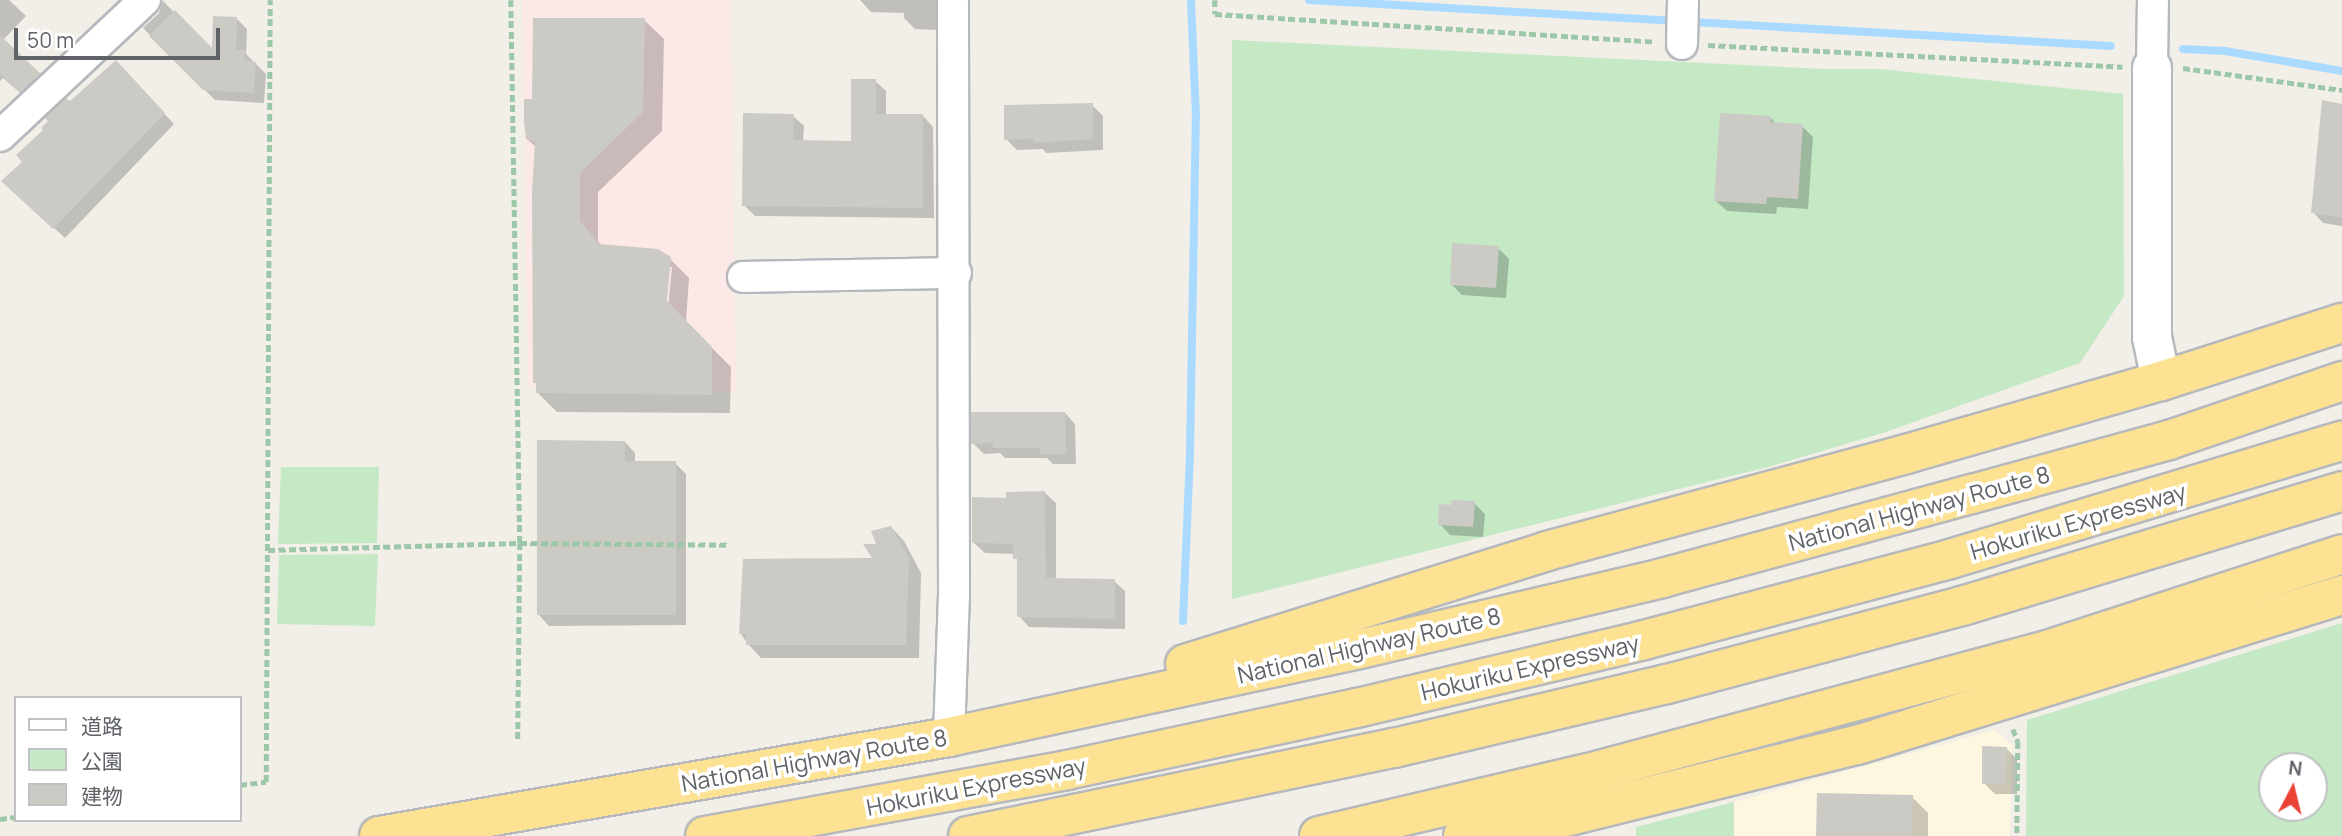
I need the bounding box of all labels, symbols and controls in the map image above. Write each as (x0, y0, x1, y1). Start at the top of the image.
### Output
scale bar (18, 14, 224, 58)
text: 50 m (27, 26, 74, 54)
street label: National Highway Route 8 (1785, 460, 2053, 556)
street label: Hokuriku Expressway (1967, 477, 2189, 565)
street label: National Highway Route 8 (1235, 601, 1503, 689)
street label: Hokuriku Expressway (1418, 628, 1642, 706)
legend (14, 696, 242, 822)
text: 道路 (81, 712, 123, 740)
street label: National Highway Route 8 (679, 723, 949, 797)
text: 公園 (81, 747, 123, 775)
street label: Hokuriku Expressway (864, 751, 1088, 821)
north arrow (2258, 752, 2328, 822)
text: N (2287, 754, 2304, 782)
text: 建物 (81, 782, 123, 810)

